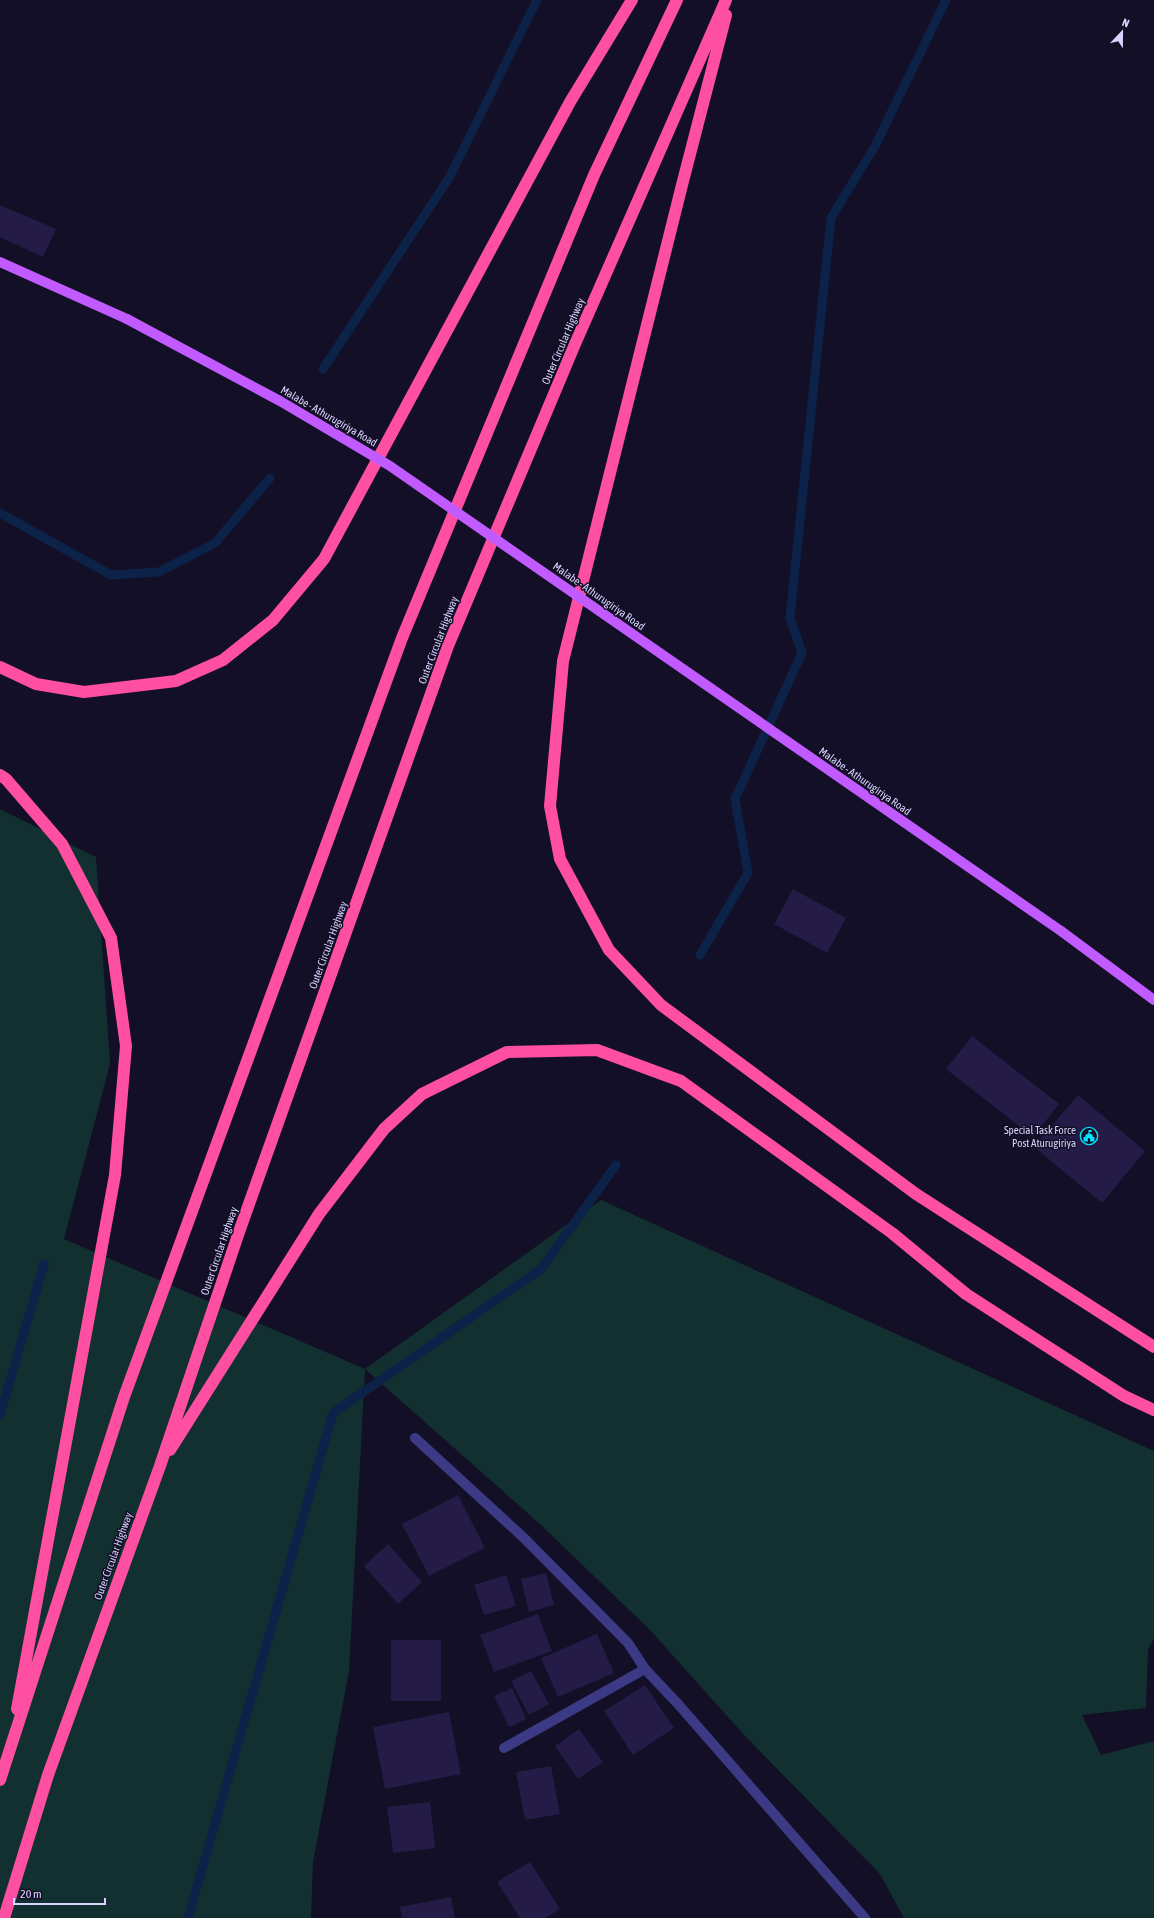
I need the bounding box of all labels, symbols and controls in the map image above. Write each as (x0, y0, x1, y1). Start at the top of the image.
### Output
north arrow (1102, 12, 1142, 52)
text: N (1120, 16, 1131, 30)
street label: Outer Circular Highway (539, 296, 587, 386)
street label: Malabe - Athurugiriya Road (279, 383, 379, 449)
street label: Malabe - Athurugiriya Road (551, 560, 647, 632)
street label: Outer Circular Highway (416, 594, 460, 685)
street label: Malabe - Athurugiriya Road (817, 745, 913, 817)
street label: Outer Circular Highway (307, 899, 350, 991)
place label: Special Task Force Post Aturugiriya (1004, 1124, 1076, 1149)
public building icon: Special Task Force Post Aturugiriya (1079, 1126, 1099, 1146)
street label: Outer Circular Highway (198, 1205, 240, 1297)
street label: Outer Circular Highway (92, 1510, 135, 1602)
scale bar (14, 1880, 105, 1906)
text: 20 m (20, 1887, 42, 1901)

